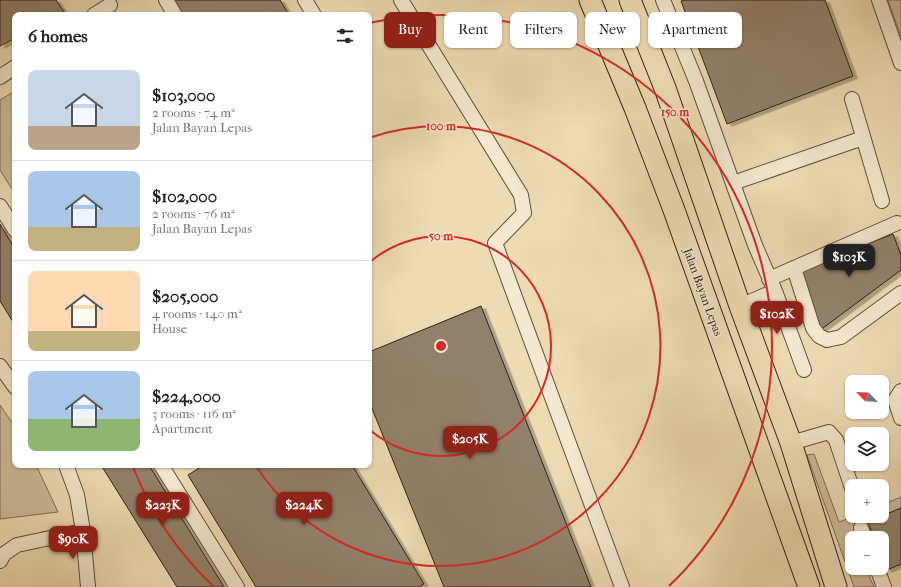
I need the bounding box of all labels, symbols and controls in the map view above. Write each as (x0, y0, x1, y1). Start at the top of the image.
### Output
chip: Buy (384, 12, 436, 48)
chip: Rent (444, 12, 502, 48)
chip: Filters (510, 12, 577, 48)
chip: New (585, 12, 640, 48)
chip: Apartment (648, 12, 742, 48)
icon: filters (334, 25, 356, 47)
text: 6 homes (28, 26, 88, 46)
text: $103,000 (152, 85, 215, 105)
icon: home (60, 86, 108, 134)
text: 2 rooms · 74 m² (152, 105, 235, 120)
text: 150 m (661, 105, 690, 119)
text: 100 m (426, 119, 457, 133)
text: Jalan Bayan Lepas (152, 120, 252, 135)
text: $102,000 (152, 186, 217, 206)
icon: home (60, 187, 108, 235)
text: 2 rooms · 76 m² (152, 206, 234, 221)
text: Jalan Bayan Lepas (152, 221, 252, 236)
text: 50 m (429, 229, 454, 243)
pin: $103K (821, 244, 877, 278)
street label: Jalan Bayan Lepas (680, 245, 726, 338)
text: $103K (832, 249, 866, 264)
text: $205,000 (152, 286, 218, 306)
icon: home (60, 287, 108, 335)
pin: $102K (749, 301, 805, 335)
text: 4 rooms · 140 m² (152, 306, 242, 321)
text: $102K (759, 306, 795, 321)
text: House (152, 321, 187, 336)
centre of rings (434, 339, 448, 353)
north arrow (845, 375, 889, 419)
map controls (845, 375, 889, 575)
text: $224,000 (152, 386, 221, 406)
icon: home (60, 387, 108, 435)
text: 3 rooms · 116 m² (152, 406, 236, 421)
text: Apartment (152, 421, 213, 436)
pin: $205K (442, 426, 498, 460)
button: layers (845, 427, 889, 471)
text: $205K (452, 431, 488, 446)
button: + (845, 479, 889, 523)
pin: $223K (135, 492, 191, 526)
pin: $224K (276, 492, 332, 526)
text: $223K (145, 497, 181, 512)
text: $224K (285, 497, 323, 512)
pin: $90K (49, 526, 97, 560)
text: $90K (58, 531, 88, 546)
button: − (845, 531, 889, 575)

